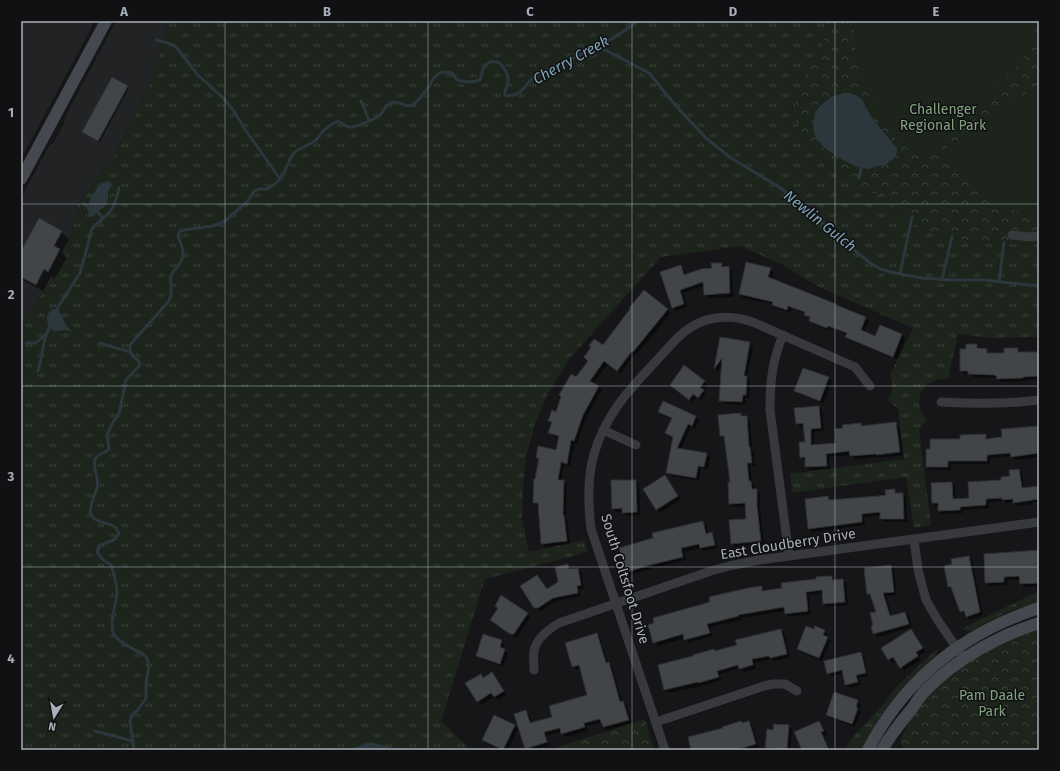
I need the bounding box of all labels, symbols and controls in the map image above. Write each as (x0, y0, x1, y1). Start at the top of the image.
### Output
text: A (119, 4, 128, 19)
text: B (323, 4, 331, 19)
text: C (526, 4, 534, 19)
text: D (729, 4, 738, 19)
text: E (933, 4, 940, 19)
water label: Cherry Creek (530, 32, 612, 88)
park label: Challenger Regional Park (900, 101, 987, 134)
text: 1 (8, 105, 14, 120)
water label: Newlin Gulch (780, 186, 860, 256)
text: 2 (8, 287, 15, 302)
text: 3 (7, 469, 15, 484)
street label: South Coltsfoot Drive (597, 512, 653, 646)
street label: East Cloudberry Drive (719, 525, 857, 563)
text: 4 (7, 651, 15, 666)
park label: Pam Daale Park (959, 687, 1025, 720)
north arrow (34, 697, 74, 737)
text: N (47, 719, 57, 733)

